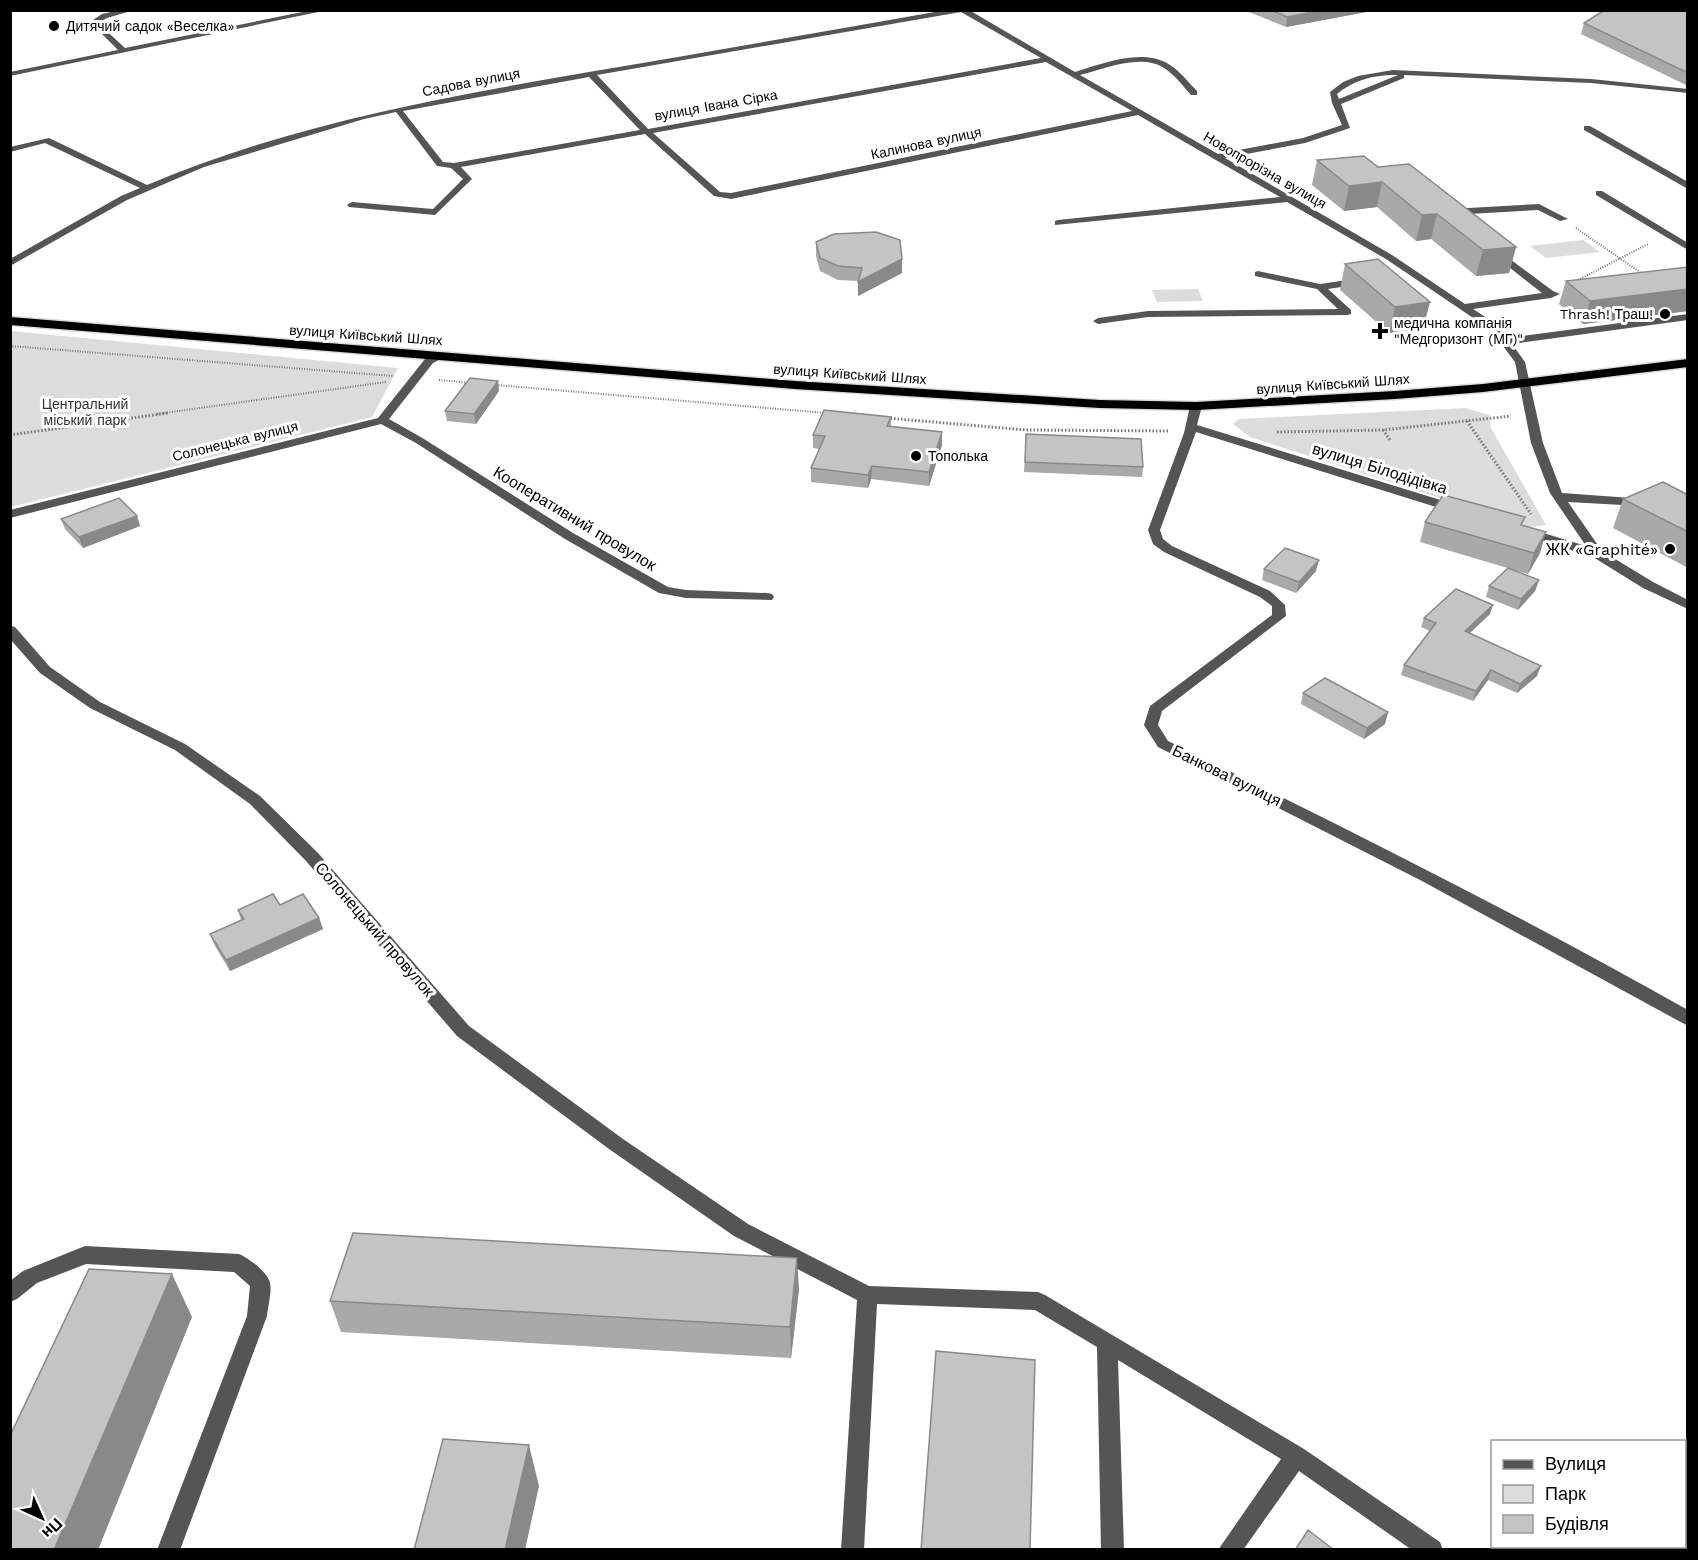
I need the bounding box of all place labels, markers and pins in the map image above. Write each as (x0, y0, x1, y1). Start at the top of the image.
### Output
place label: Дитячий садок «Веселка» (66, 18, 234, 34)
marker: Дитячий садок «Веселка» (47, 19, 61, 33)
place label: Thrash! Траш! (1560, 306, 1653, 322)
marker: Thrash! Траш! (1658, 307, 1672, 321)
place label: медична компанія "Медгоризонт (МГ)" (1394, 315, 1523, 347)
marker: медична компанія "Медгоризонт (МГ)" (1371, 322, 1389, 340)
place label: Тополька (928, 448, 988, 464)
marker: Тополька (909, 449, 923, 463)
place label: ЖК «Graphité» (1546, 540, 1658, 559)
marker: ЖК «Graphité» (1663, 542, 1677, 556)

